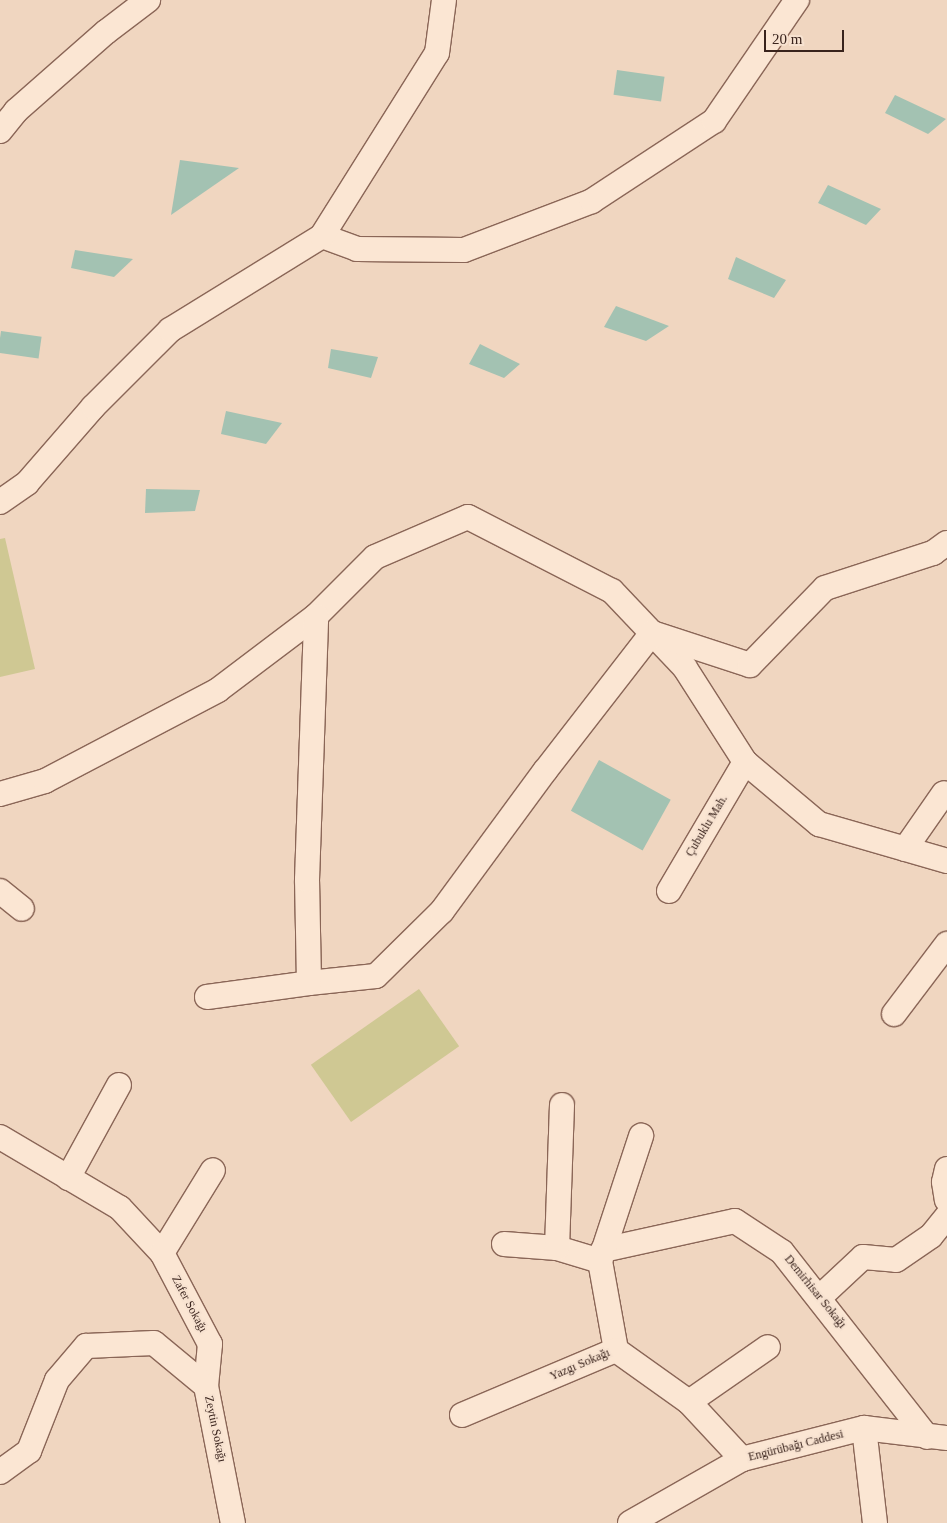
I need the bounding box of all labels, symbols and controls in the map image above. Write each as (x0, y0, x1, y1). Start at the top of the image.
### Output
scale bar (767, 20, 847, 52)
text: 20 m (772, 31, 802, 47)
street label: Çubuklu Mah. (683, 793, 731, 859)
street label: Demirhisar Sokağı (781, 1252, 849, 1332)
street label: Zafer Sokağı (168, 1273, 210, 1335)
street label: Yazgı Sokağı (548, 1346, 612, 1384)
street label: Zeytin Sokağı (201, 1394, 229, 1464)
street label: Engürübağı Caddesi (747, 1427, 845, 1465)

